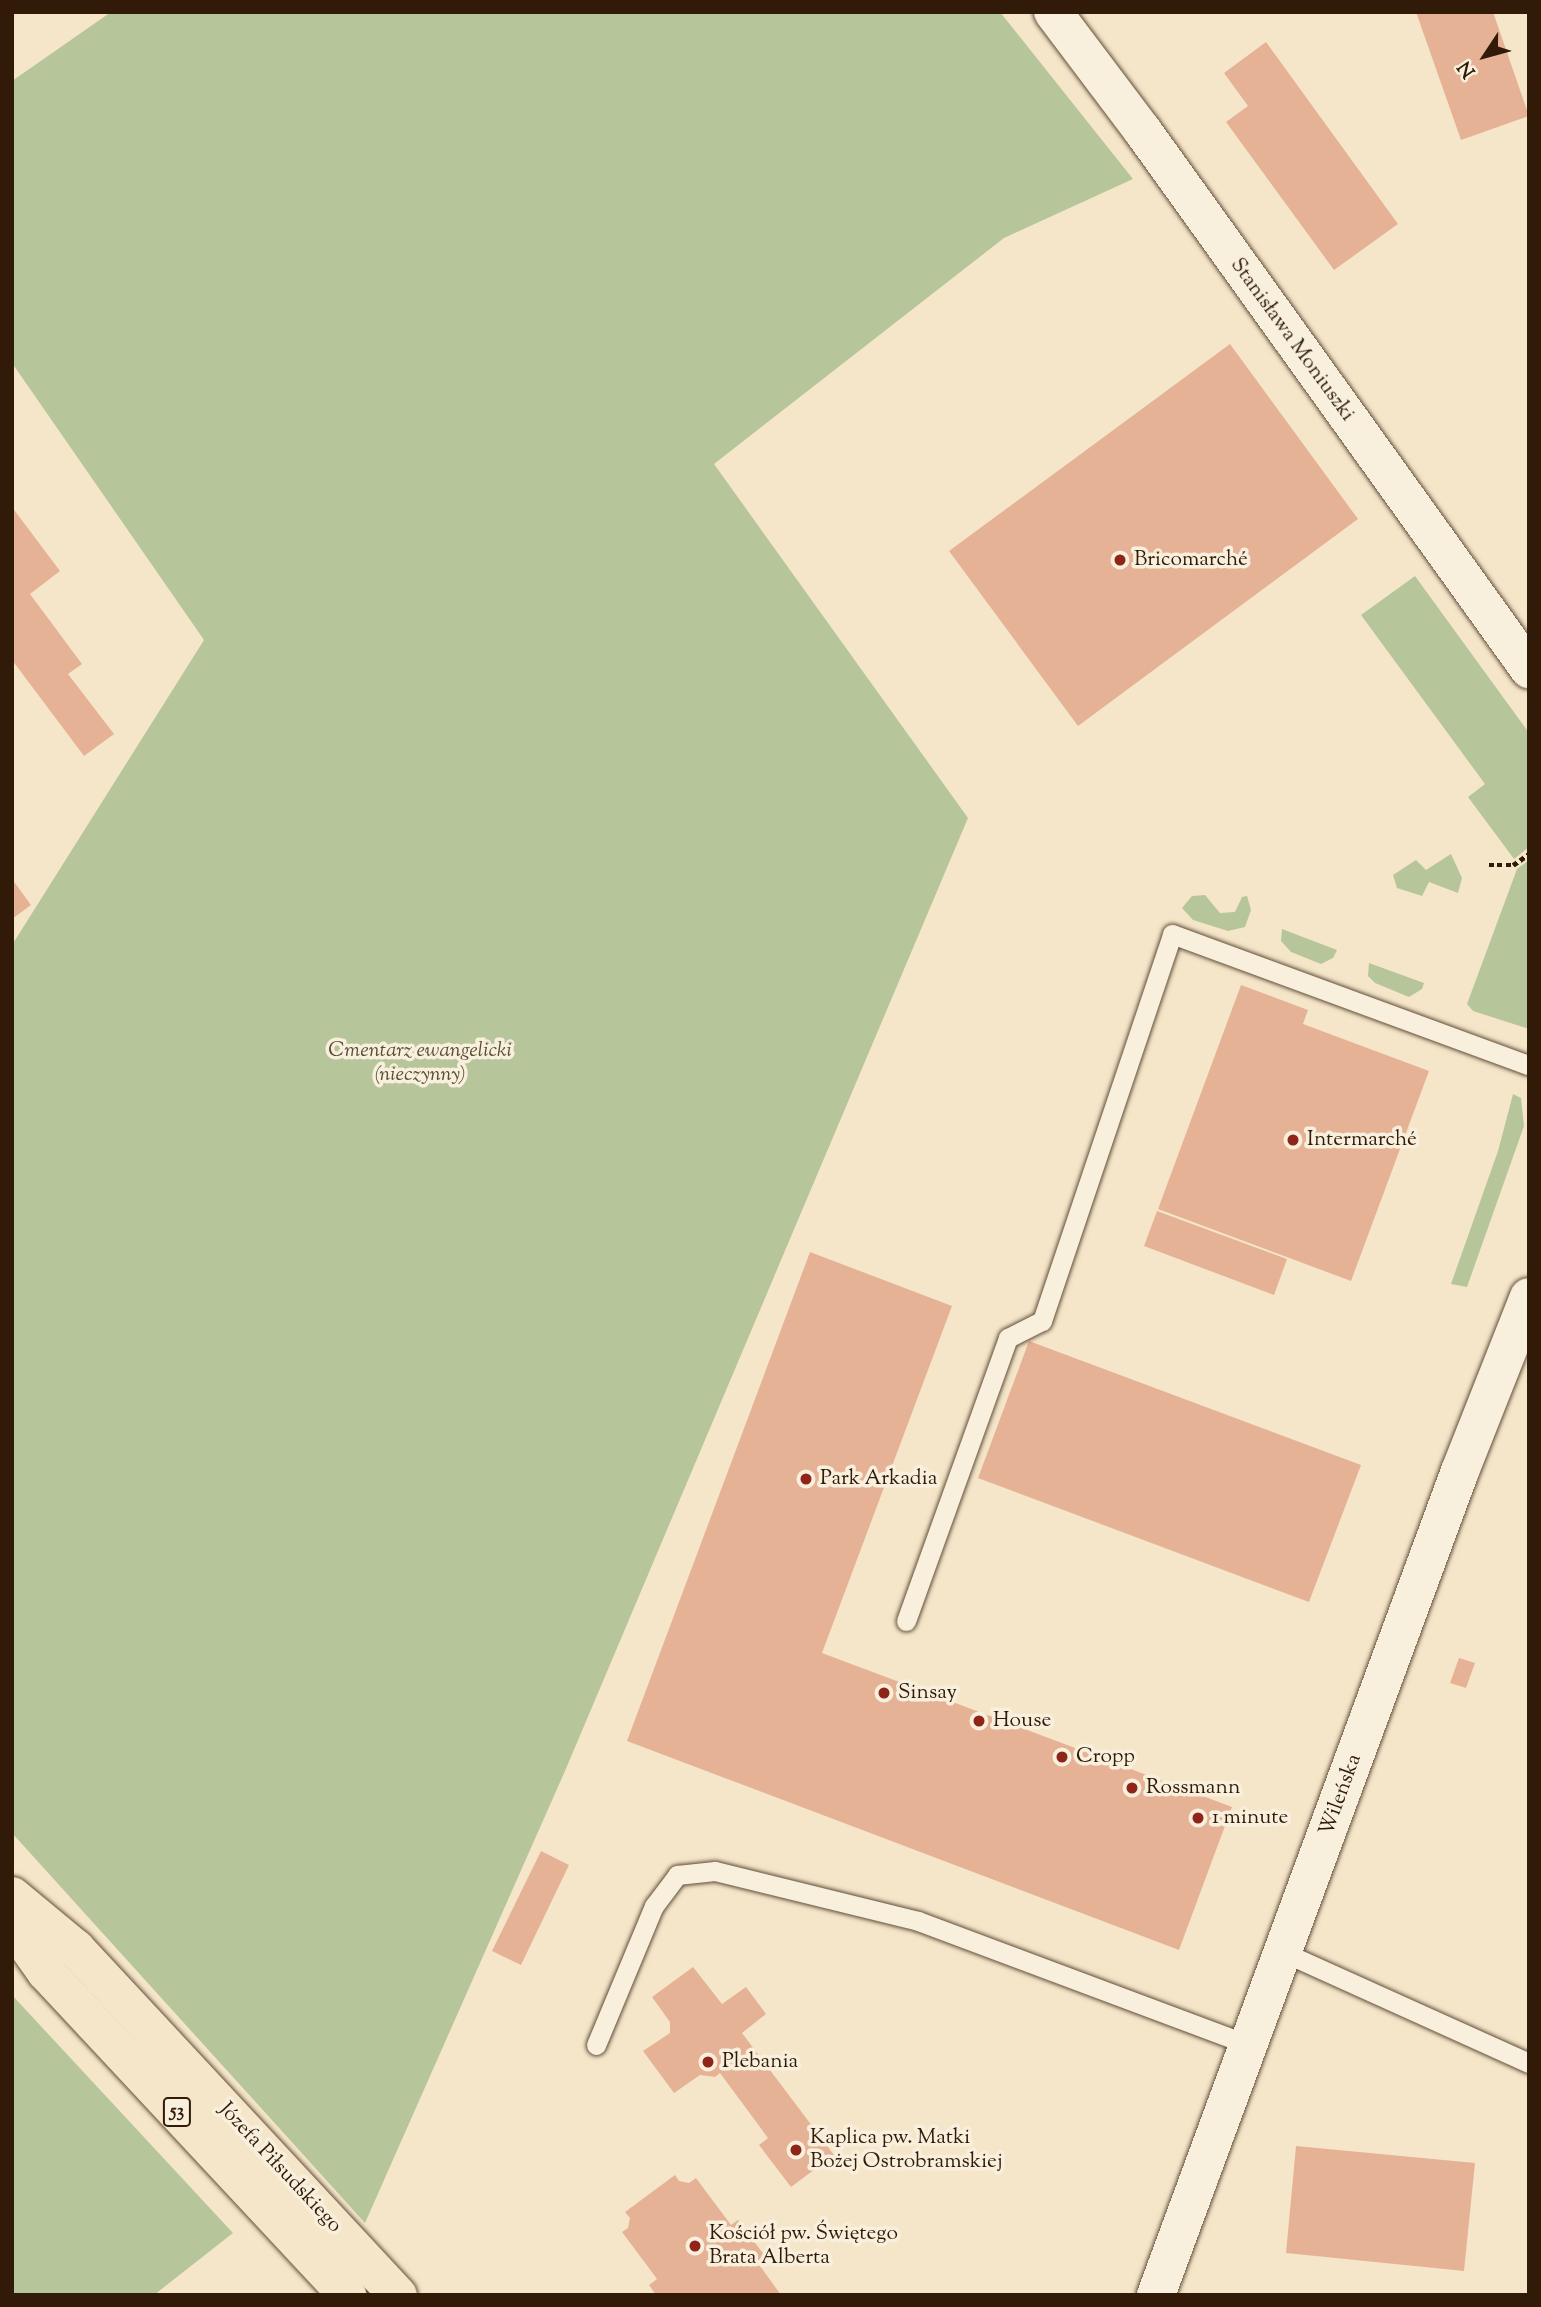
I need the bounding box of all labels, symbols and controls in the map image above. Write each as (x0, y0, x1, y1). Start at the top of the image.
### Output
north arrow (1450, 21, 1520, 91)
text: N (1452, 55, 1483, 83)
street label: Stanisława Moniuszki (1224, 253, 1360, 427)
place label: Bricomarché (1134, 547, 1248, 573)
marker: Bricomarché (1112, 552, 1128, 568)
park label: Cmentarz ewangelicki (nieczynny) (328, 1038, 512, 1088)
place label: Intermarché (1307, 1127, 1417, 1153)
marker: Intermarché (1285, 1132, 1301, 1148)
place label: Park Arkadia (820, 1466, 937, 1492)
marker: Park Arkadia (798, 1471, 814, 1487)
place label: Sinsay (898, 1680, 957, 1706)
marker: Sinsay (876, 1685, 892, 1701)
place label: House (993, 1708, 1051, 1734)
marker: House (971, 1713, 987, 1729)
place label: Cropp (1076, 1744, 1135, 1770)
marker: Cropp (1054, 1749, 1070, 1765)
street label: Wileńska (1315, 1751, 1367, 1839)
place label: Rossmann (1146, 1775, 1240, 1801)
marker: Rossmann (1124, 1780, 1140, 1796)
place label: 1 minute (1212, 1805, 1288, 1831)
marker: 1 minute (1190, 1810, 1206, 1826)
place label: Plebania (722, 2049, 798, 2075)
marker: Plebania (700, 2054, 716, 2070)
road number: 53 (161, 2096, 193, 2128)
street label: Józefa Piłsudskiego (213, 2098, 347, 2238)
place label: Kaplica pw. Matki Bożej Ostrobramskiej (810, 2125, 1003, 2175)
marker: Kaplica pw. Matki Bożej Ostrobramskiej (788, 2142, 804, 2158)
place label: Kościół pw. Świętego Brata Alberta (709, 2221, 898, 2271)
marker: Kościół pw. Świętego Brata Alberta (687, 2238, 703, 2254)

